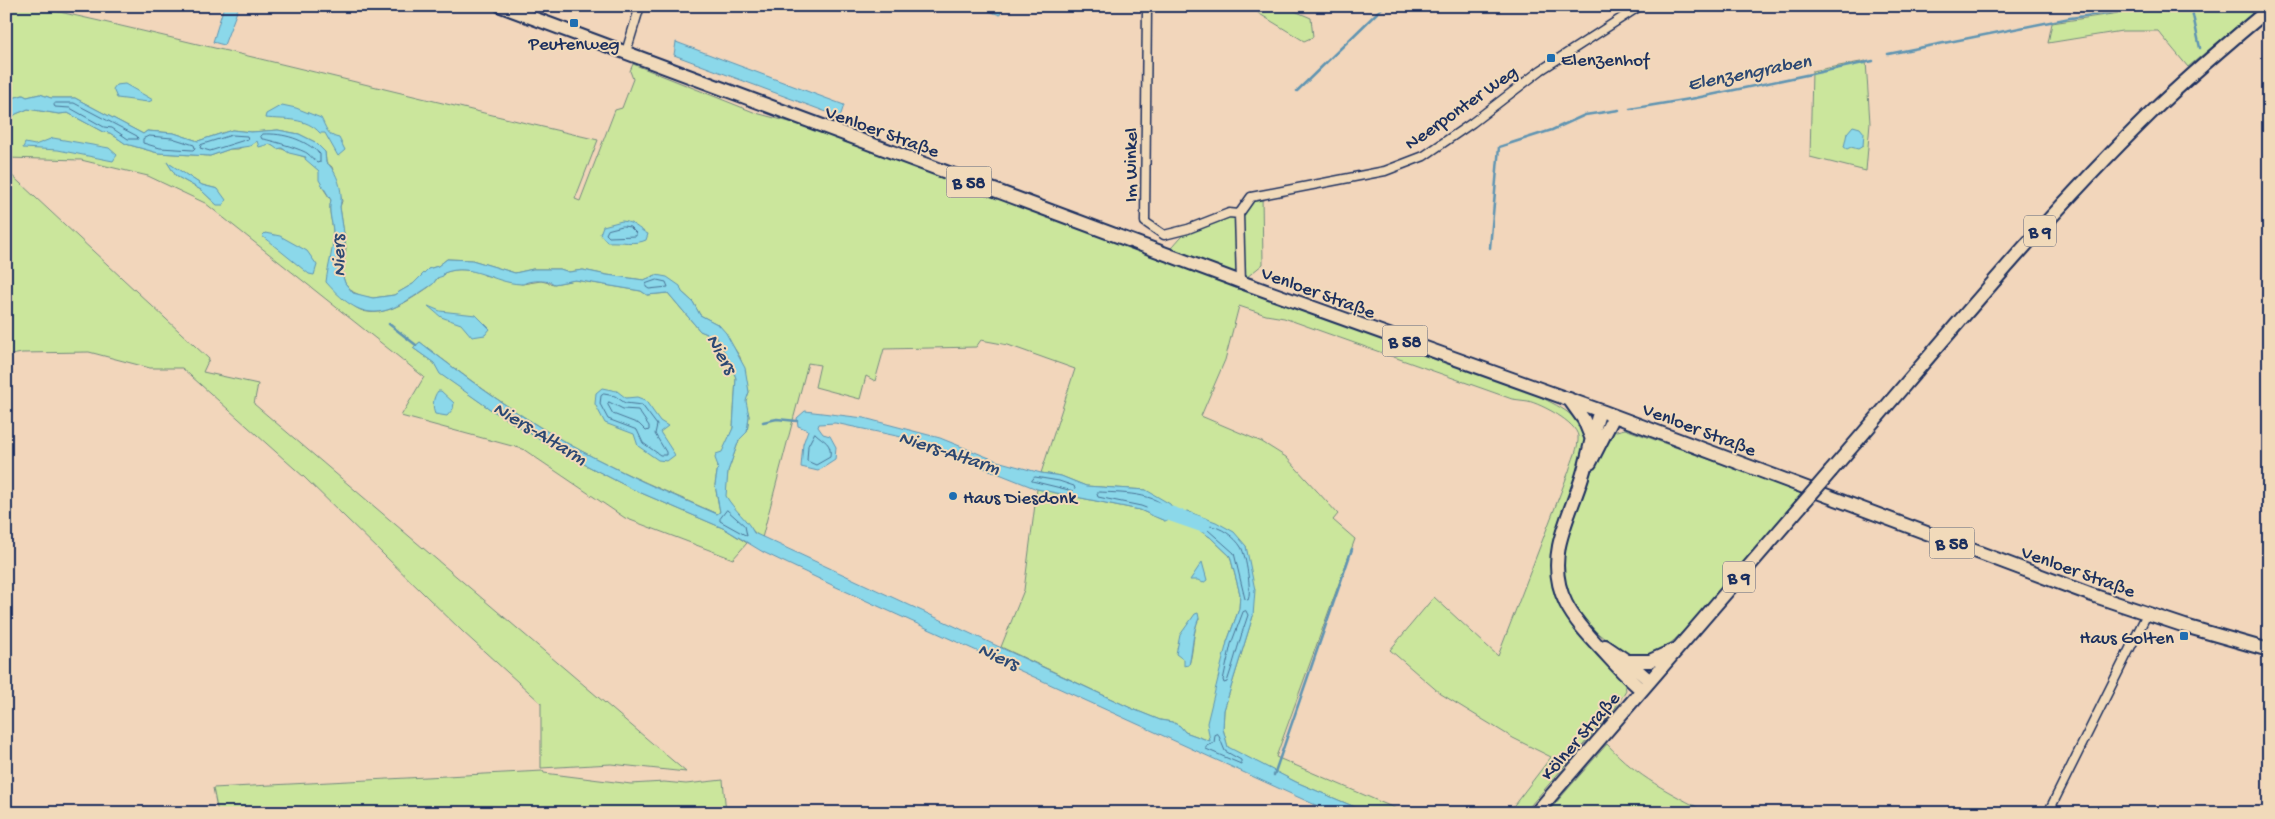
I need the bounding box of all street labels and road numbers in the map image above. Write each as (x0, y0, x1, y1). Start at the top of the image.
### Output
street label: Neerponter Weg (1401, 61, 1523, 156)
street label: Venloer Straße (821, 102, 942, 165)
street label: Im Winkel (1121, 128, 1144, 202)
road number: B 58 (946, 166, 992, 198)
road number: B 9 (2024, 216, 2056, 247)
street label: Venloer Straße (1257, 263, 1378, 326)
road number: B 58 (1382, 326, 1428, 356)
street label: Venloer Straße (1638, 399, 1759, 464)
road number: B 58 (1930, 528, 1974, 558)
street label: Venloer Straße (2017, 542, 2138, 605)
road number: B 9 (1723, 562, 1755, 592)
street label: Kölner Straße (1537, 688, 1626, 786)

